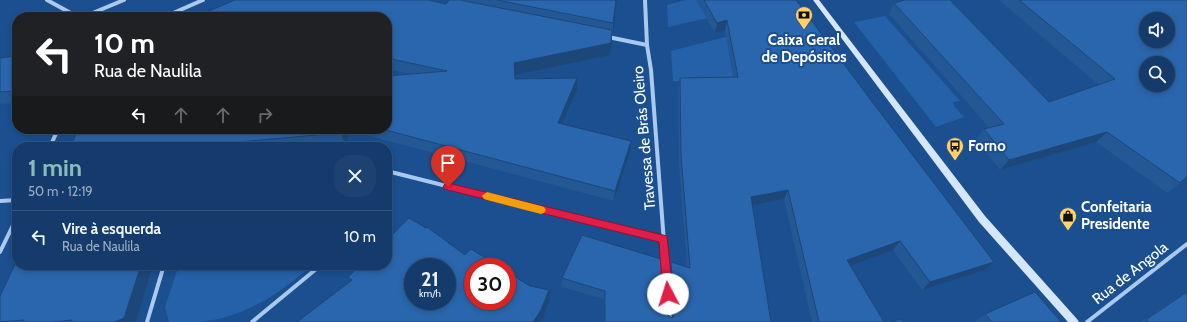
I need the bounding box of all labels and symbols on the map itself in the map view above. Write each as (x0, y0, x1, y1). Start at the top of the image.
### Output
bank icon: Caixa Geral de Depósitos (794, 5, 814, 30)
place label: Caixa Geral de Depósitos (761, 31, 847, 66)
street label: Travessa de Brás Oleiro (629, 65, 659, 211)
bus stop icon: Forno (945, 136, 965, 161)
place label: Forno (968, 137, 1006, 155)
pin (431, 146, 465, 187)
place label: Confeitaria Presidente (1081, 198, 1152, 233)
shop icon: Confeitaria Presidente (1058, 206, 1078, 231)
street label: Rua de Angola (1089, 237, 1172, 308)
speed limit sign: 30 (464, 258, 516, 310)
position arrow (647, 273, 689, 315)

